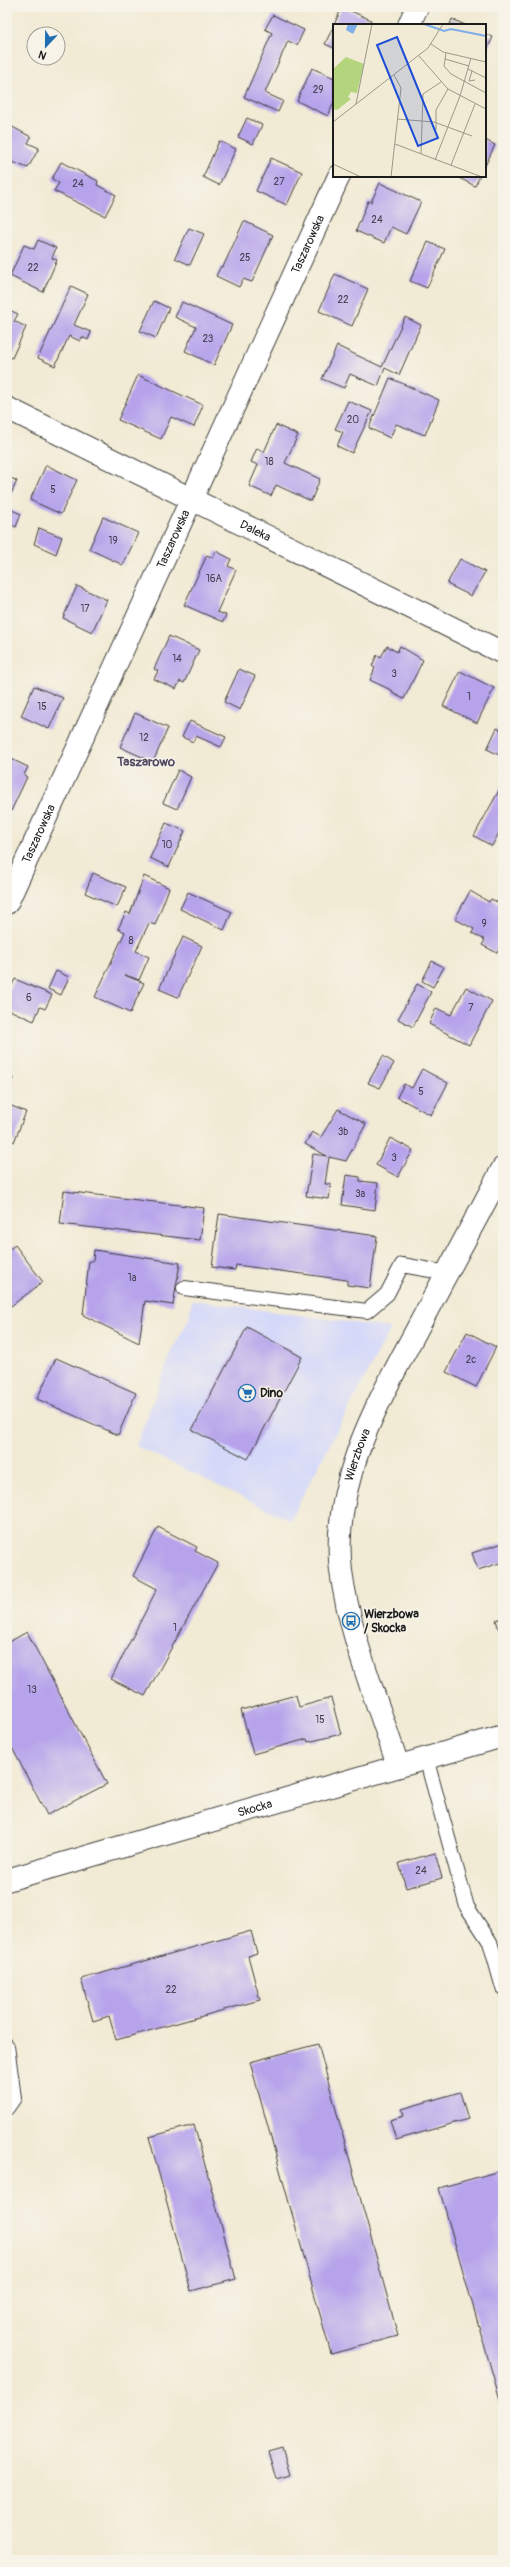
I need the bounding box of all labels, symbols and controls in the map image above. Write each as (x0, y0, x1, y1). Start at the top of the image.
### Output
inset map (333, 24, 486, 177)
north arrow (26, 26, 66, 66)
text: N (36, 47, 48, 62)
house number: 29 (313, 84, 323, 96)
house number: 27 (274, 176, 285, 188)
house number: 24 (72, 178, 84, 190)
street label: Taszarowska (288, 212, 328, 276)
house number: 24 (371, 214, 383, 226)
house number: 25 (239, 252, 251, 264)
house number: 22 (27, 262, 39, 274)
house number: 22 (337, 294, 349, 306)
house number: 23 (203, 333, 214, 345)
house number: 20 (347, 414, 359, 426)
house number: 18 (265, 456, 273, 468)
house number: 5 (50, 484, 56, 496)
street label: Taszarowska (153, 507, 193, 571)
street label: Daleka (237, 517, 274, 545)
house number: 19 (108, 535, 118, 547)
house number: 16A (206, 573, 223, 585)
house number: 17 (80, 603, 90, 615)
house number: 14 (172, 653, 182, 665)
house number: 3 (391, 668, 397, 680)
house number: 1 (467, 691, 471, 703)
house number: 15 (37, 701, 47, 713)
house number: 12 (139, 732, 149, 744)
district label: Taszarowo (116, 754, 175, 770)
street label: Taszarowska (19, 802, 59, 866)
house number: 10 (162, 839, 173, 851)
house number: 9 (481, 918, 487, 930)
house number: 8 (128, 935, 134, 947)
house number: 6 (26, 992, 32, 1004)
house number: 7 (468, 1002, 474, 1014)
house number: 5 (418, 1086, 424, 1098)
house number: 3b (338, 1126, 348, 1138)
house number: 3 (391, 1152, 397, 1164)
house number: 3a (355, 1188, 365, 1200)
house number: 1a (128, 1272, 137, 1284)
house number: 2c (466, 1354, 476, 1366)
supermarket icon: Dino (237, 1383, 257, 1403)
place label: Dino (260, 1386, 284, 1401)
street label: Wierzbowa (341, 1426, 374, 1483)
place label: Wierzbowa / Skocka (364, 1607, 419, 1636)
bus stop icon: Wierzbowa / Skocka (341, 1611, 361, 1631)
house number: 1 (173, 1622, 177, 1634)
house number: 13 (27, 1684, 37, 1696)
house number: 15 (315, 1714, 325, 1726)
street label: Skocka (236, 1796, 274, 1820)
house number: 24 (415, 1865, 427, 1877)
house number: 22 (165, 1984, 177, 1996)

